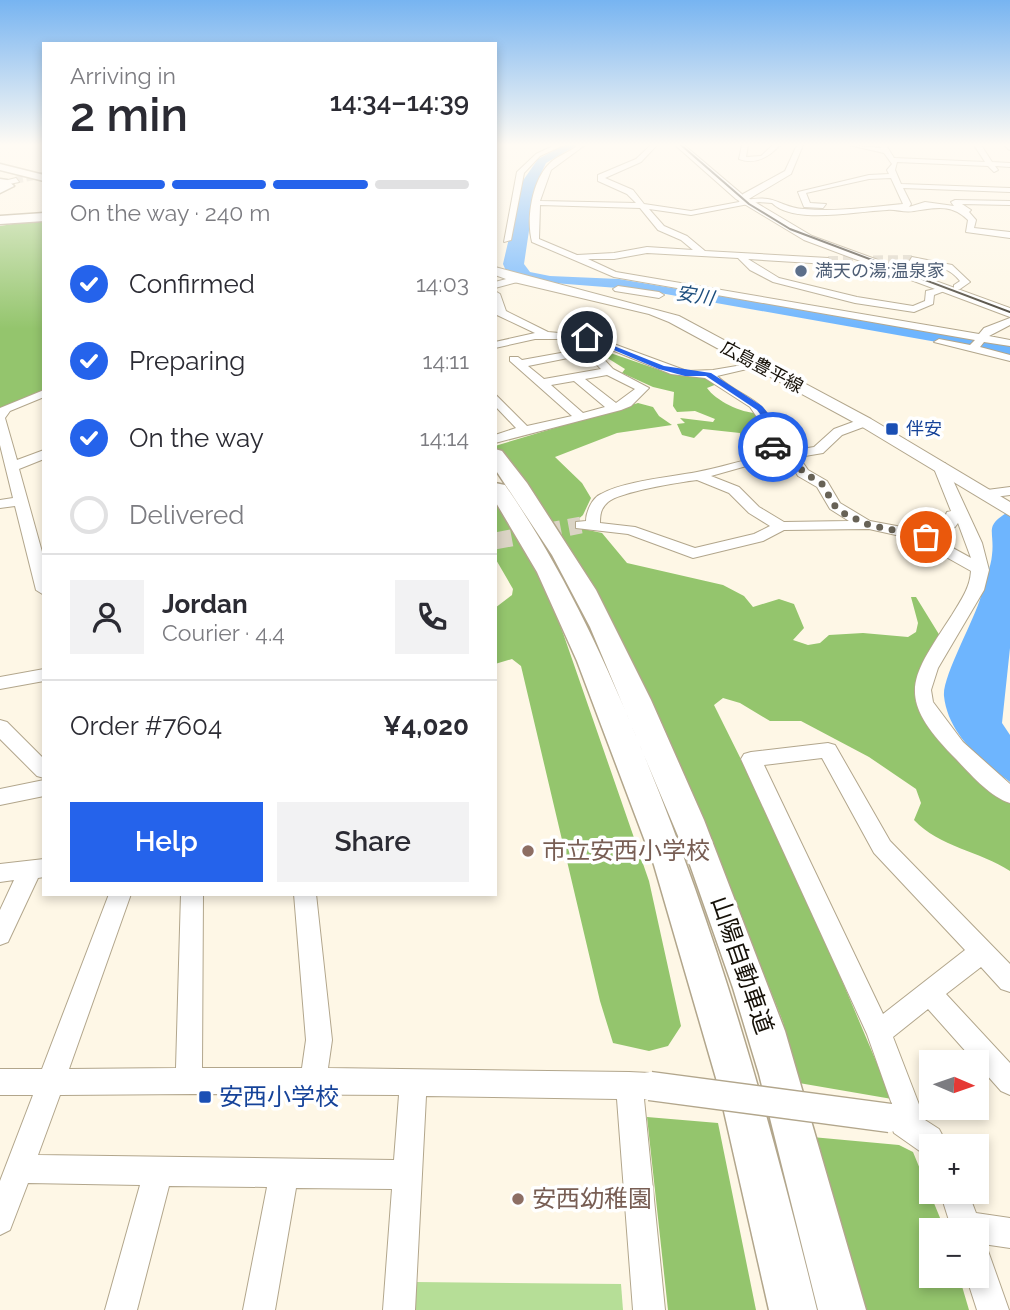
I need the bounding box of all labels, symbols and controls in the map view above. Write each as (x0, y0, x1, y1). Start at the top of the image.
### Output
text: Arriving in (70, 62, 176, 89)
text: 14:34–14:39 (330, 87, 469, 117)
text: 2 min (70, 88, 188, 142)
text: On the way · 240 m (70, 199, 270, 226)
place label: 満天の湯;温泉家 (815, 260, 945, 281)
marker: 満天の湯;温泉家 (793, 263, 809, 279)
icon: check (70, 265, 108, 303)
text: Confirmed (129, 269, 255, 299)
text: 14:03 (416, 270, 469, 297)
water label: 安川 (675, 281, 717, 309)
pin (557, 307, 617, 367)
icon: home (568, 318, 606, 356)
street label: 広島豊平線 (718, 336, 807, 397)
icon: check (70, 342, 108, 380)
text: Preparing (129, 346, 245, 376)
text: 14:11 (423, 347, 469, 374)
courier (738, 412, 808, 482)
place label: 伴安 (906, 418, 942, 439)
icon: check (70, 419, 108, 457)
marker: 伴安 (884, 421, 900, 437)
text: On the way (129, 423, 264, 453)
text: 14:14 (420, 424, 469, 451)
icon: car (754, 428, 792, 466)
text: Delivered (129, 500, 244, 530)
pin (896, 507, 956, 567)
icon: bag (907, 518, 945, 556)
button: person (70, 580, 144, 654)
button: phone (395, 580, 469, 654)
text: Jordan (162, 589, 248, 619)
text: Courier · 4.4 (162, 619, 285, 646)
text: Order #7604 (70, 711, 222, 741)
text: ¥4,020 (383, 711, 469, 741)
button: Help (70, 802, 263, 882)
button: Share (277, 802, 469, 882)
place label: 市立安西小学校 (542, 836, 710, 865)
marker: 市立安西小学校 (520, 843, 536, 859)
street label: 山陽自動車道 (705, 892, 780, 1038)
north arrow (919, 1050, 989, 1120)
map controls (919, 1050, 989, 1288)
place label: 安西小学校 (219, 1082, 339, 1111)
marker: 安西小学校 (197, 1089, 213, 1105)
button: + (919, 1134, 989, 1204)
place label: 安西幼稚園 (532, 1184, 652, 1213)
marker: 安西幼稚園 (510, 1191, 526, 1207)
button: − (919, 1218, 989, 1288)

